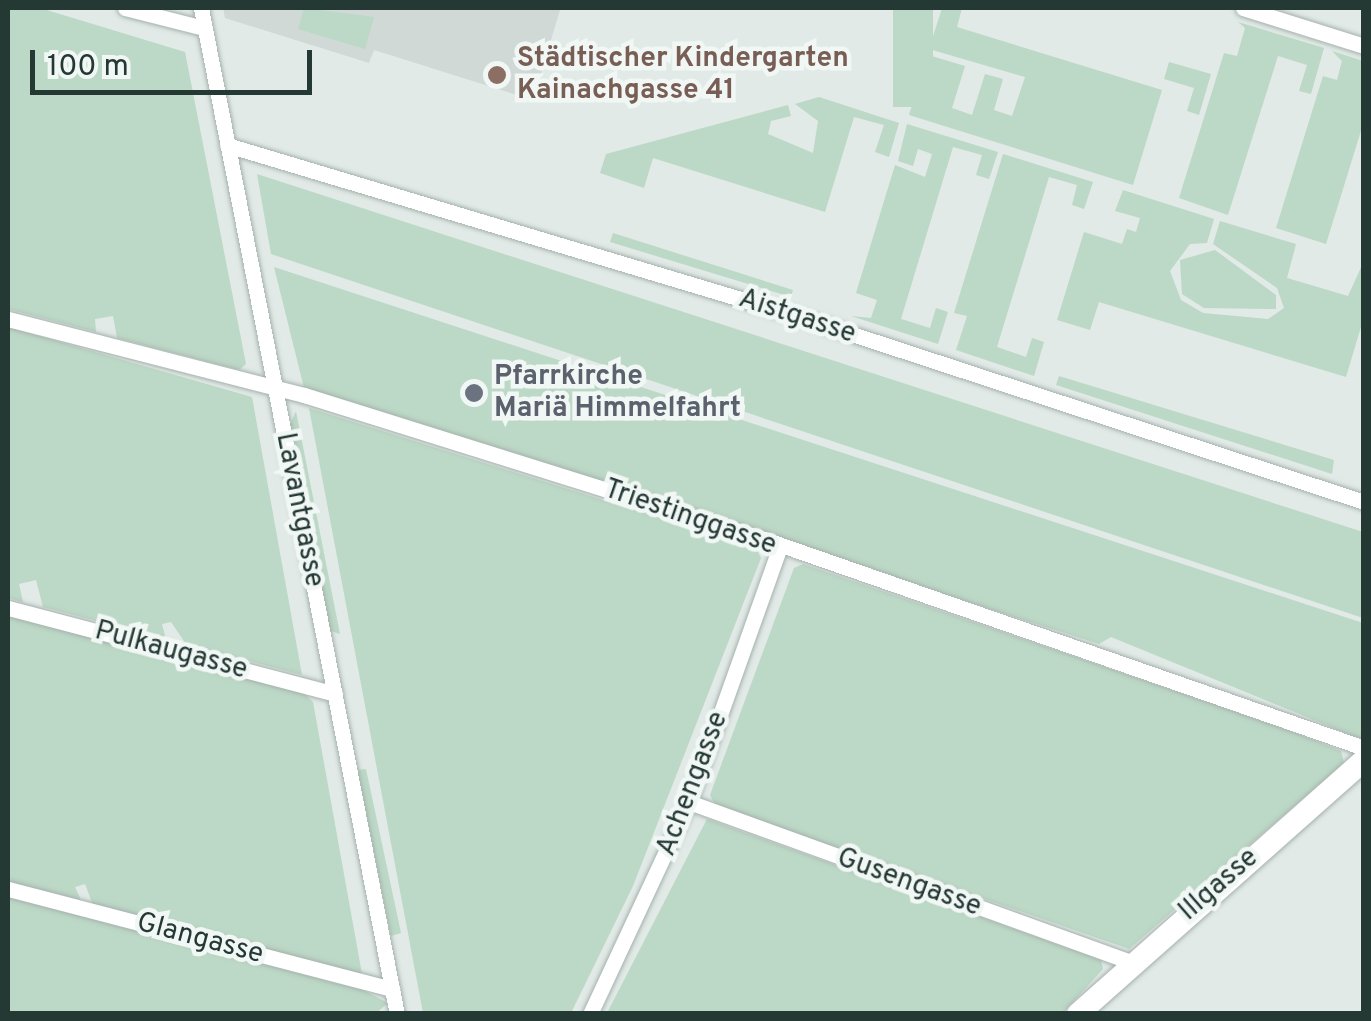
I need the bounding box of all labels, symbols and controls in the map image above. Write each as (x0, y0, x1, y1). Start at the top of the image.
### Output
scale bar (35, 30, 318, 92)
place label: Städtischer Kindergarten Kainachgasse 41 (517, 42, 849, 108)
text: 100 m (47, 49, 129, 86)
marker: Städtischer Kindergarten Kainachgasse 41 (486, 64, 508, 86)
street label: Aistgasse (734, 282, 860, 352)
place label: Pfarrkirche Mariä Himmelfahrt (494, 360, 741, 426)
marker: Pfarrkirche Mariä Himmelfahrt (463, 382, 485, 404)
street label: Lavantgasse (268, 430, 330, 590)
street label: Triestinggasse (599, 473, 781, 563)
street label: Pulkaugasse (91, 615, 251, 687)
street label: Achengasse (650, 707, 736, 861)
street label: Gusengasse (832, 841, 986, 925)
street label: Illgasse (1172, 841, 1266, 929)
street label: Glangasse (133, 906, 267, 972)

